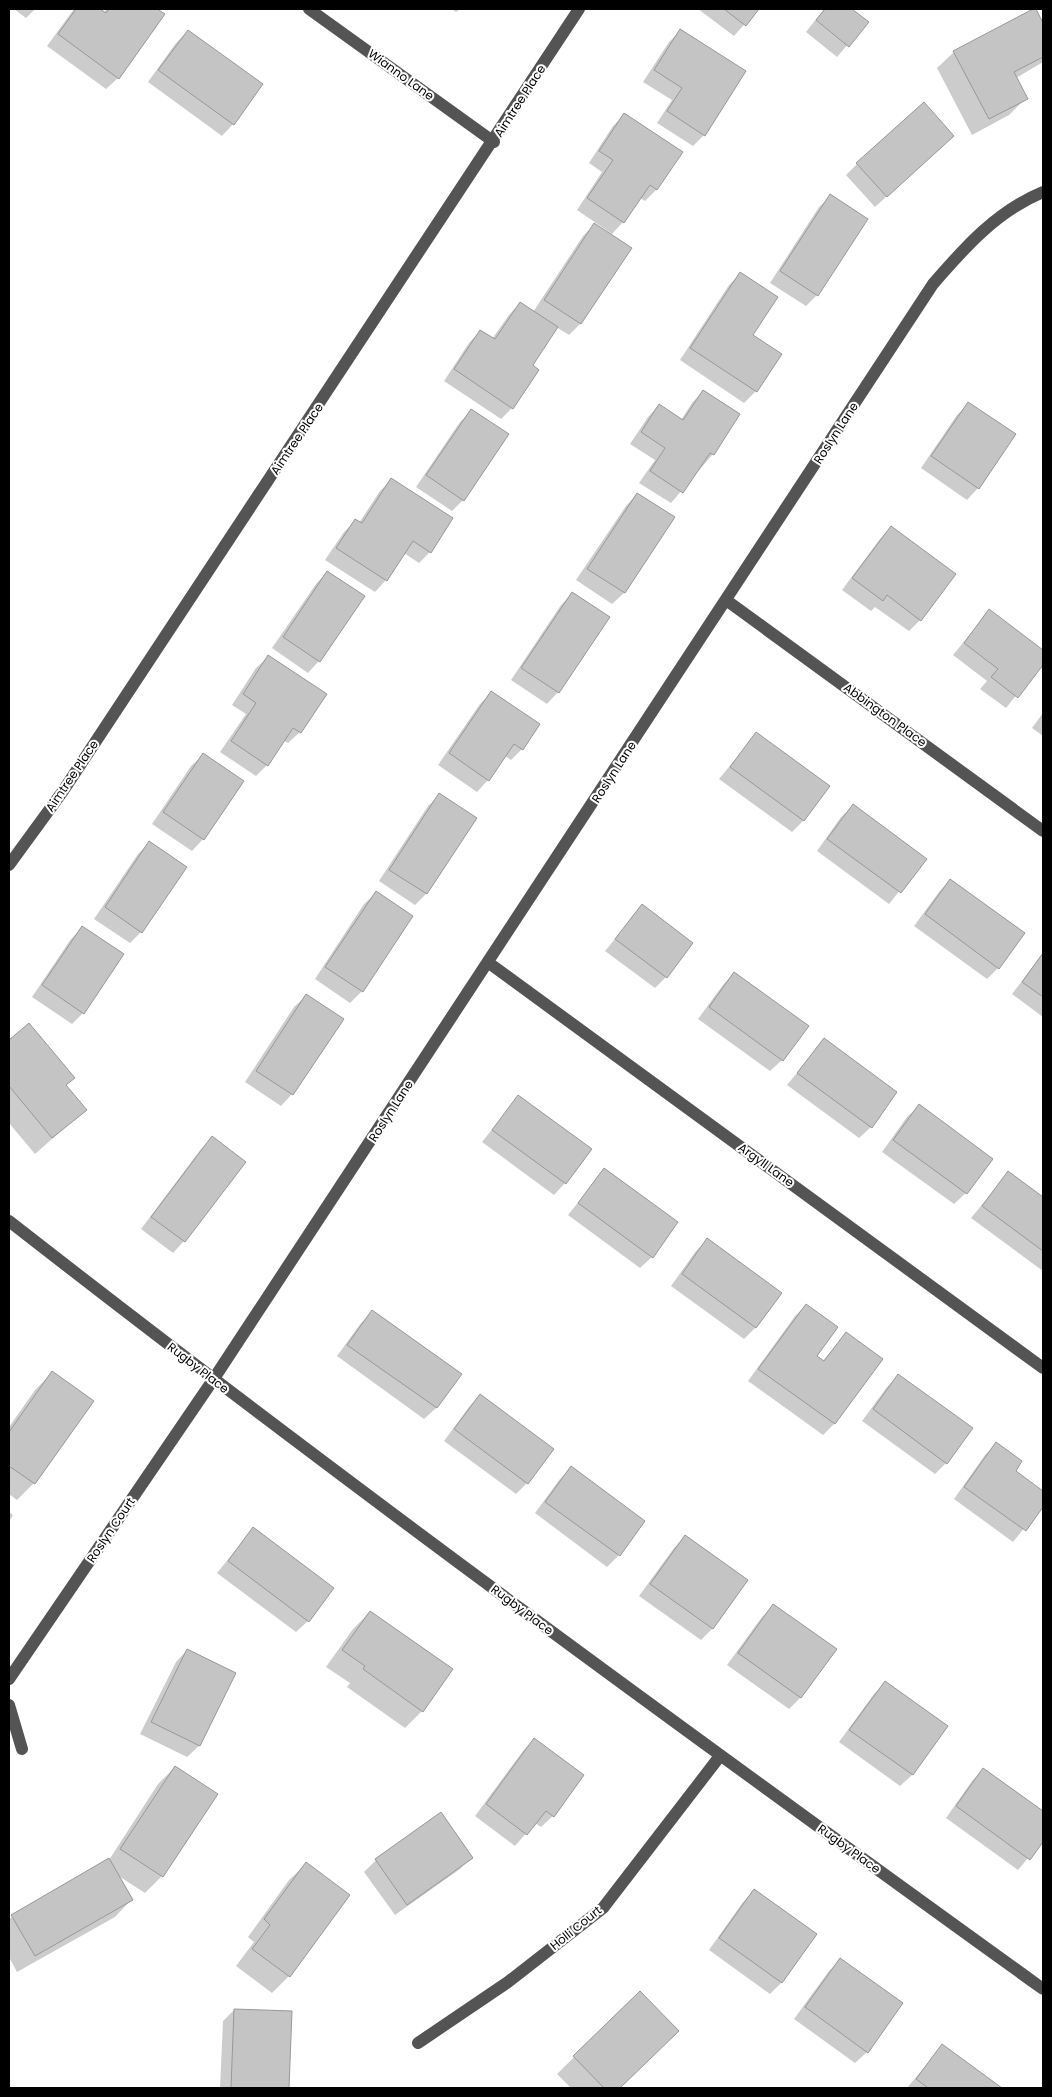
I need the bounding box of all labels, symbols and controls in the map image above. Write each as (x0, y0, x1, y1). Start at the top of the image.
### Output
street label: Wianno Lane (365, 45, 438, 104)
street label: Aimtree Place (490, 61, 549, 140)
street label: Roslyn Lane (809, 399, 862, 467)
street label: Aimtree Place (266, 400, 327, 478)
street label: Abbington Place (840, 679, 930, 750)
street label: Aimtree Place (41, 737, 102, 815)
street label: Roslyn Lane (587, 738, 640, 806)
street label: Roslyn Lane (364, 1077, 417, 1145)
street label: Argyll Lane (735, 1139, 798, 1191)
street label: Rugby Place (164, 1338, 233, 1397)
street label: Roslyn Court (82, 1494, 139, 1566)
street label: Rugby Place (488, 1581, 557, 1639)
street label: Rugby Place (814, 1820, 884, 1877)
street label: Holli Court (546, 1902, 605, 1954)

